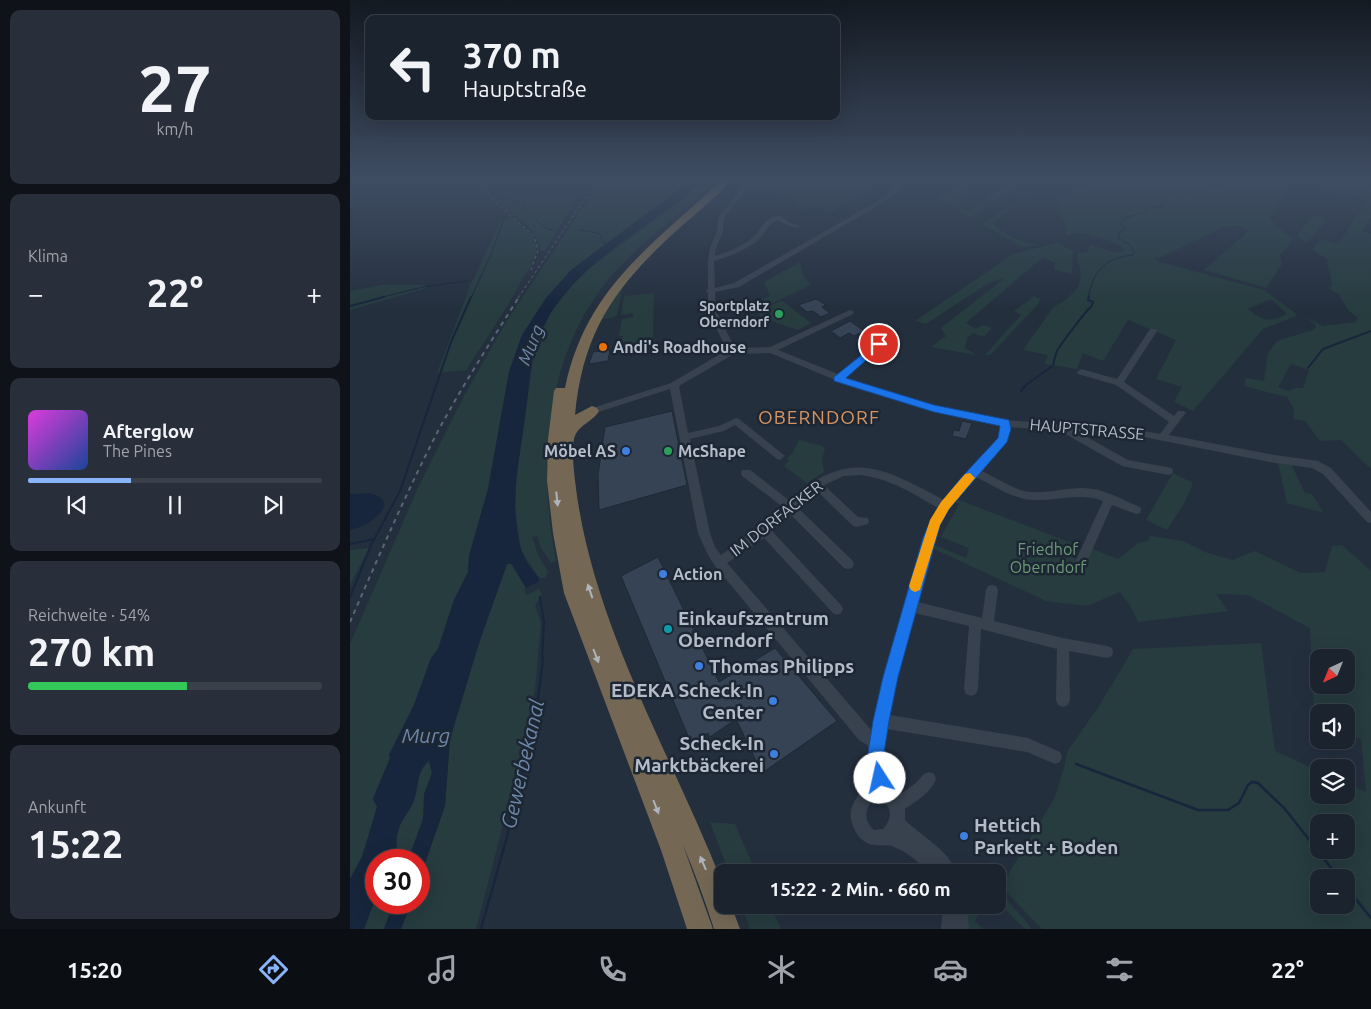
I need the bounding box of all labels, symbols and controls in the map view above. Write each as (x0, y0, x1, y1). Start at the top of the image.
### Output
icon: left (380, 35, 445, 100)
text: 370 m (463, 35, 561, 75)
text: 27 (138, 51, 212, 124)
text: Hauptstraße (463, 76, 587, 101)
text: km/h (157, 120, 193, 138)
text: Klima (28, 247, 68, 265)
text: 22° (147, 272, 203, 314)
text: − (28, 278, 44, 309)
text: + (306, 278, 322, 309)
place label: Sportplatz Oberndorf (699, 298, 769, 330)
marker: Sportplatz Oberndorf (773, 308, 785, 320)
water label: Murg (513, 321, 547, 368)
pin (858, 323, 900, 365)
icon: arrive (865, 330, 893, 358)
place label: Andi's Roadhouse (613, 338, 746, 356)
marker: Andi's Roadhouse (597, 341, 609, 353)
district label: OBERNDORF (758, 406, 880, 428)
street label: HAUPTSTRASSE (1029, 415, 1145, 443)
text: Afterglow (103, 420, 194, 442)
text: The Pines (103, 442, 172, 460)
place label: Möbel AS (544, 442, 616, 460)
place label: McShape (678, 442, 746, 460)
marker: Möbel AS (620, 445, 632, 457)
marker: McShape (662, 445, 674, 457)
street label: IM DORFACKER (726, 476, 826, 560)
icon: previous (63, 491, 91, 519)
icon: pause (161, 491, 189, 519)
icon: next (259, 491, 287, 519)
one-way arrow (554, 491, 562, 507)
park label: Friedhof Oberndorf (1010, 540, 1087, 576)
place label: Action (673, 565, 722, 583)
marker: Action (657, 568, 669, 580)
one-way arrow (586, 583, 594, 598)
text: Reichweite · 54% (28, 606, 150, 624)
place label: Einkaufszentrum Oberndorf (678, 607, 829, 651)
marker: Einkaufszentrum Oberndorf (662, 623, 674, 635)
text: 270 km (28, 631, 155, 673)
one-way arrow (592, 649, 600, 664)
north arrow (1310, 649, 1355, 694)
map controls (1310, 649, 1355, 914)
place label: Thomas Philipps (709, 655, 854, 677)
marker: Thomas Philipps (693, 660, 705, 672)
place label: EDEKA Scheck-In Center (611, 679, 763, 723)
marker: EDEKA Scheck-In Center (767, 695, 779, 707)
water label: Gewerbekanal (495, 697, 549, 831)
button: sound (1310, 704, 1355, 749)
water label: Murg (402, 723, 450, 747)
place label: Scheck-In Marktbäckerei (634, 732, 764, 776)
marker: Scheck-In Marktbäckerei (768, 748, 780, 760)
position arrow (853, 751, 905, 803)
button: layers (1310, 759, 1355, 804)
text: Ankunft (28, 798, 86, 816)
one-way arrow (652, 800, 660, 814)
place label: Hettich Parkett + Boden (974, 814, 1118, 858)
button: + (1310, 814, 1355, 859)
text: 15:22 (28, 823, 123, 865)
marker: Hettich Parkett + Boden (958, 830, 970, 842)
speed limit sign: 30 (365, 849, 430, 914)
one-way arrow (699, 855, 707, 870)
button: − (1310, 869, 1355, 914)
text: 15:22 · 2 Min. · 660 m (769, 878, 951, 900)
icon: directions (256, 952, 291, 987)
icon: music (425, 952, 460, 987)
icon: phone (595, 952, 630, 987)
icon: climate (764, 952, 799, 987)
icon: car (933, 952, 968, 987)
icon: filters (1102, 952, 1137, 987)
text: 15:20 (67, 957, 122, 982)
text: 22° (1271, 957, 1304, 982)

